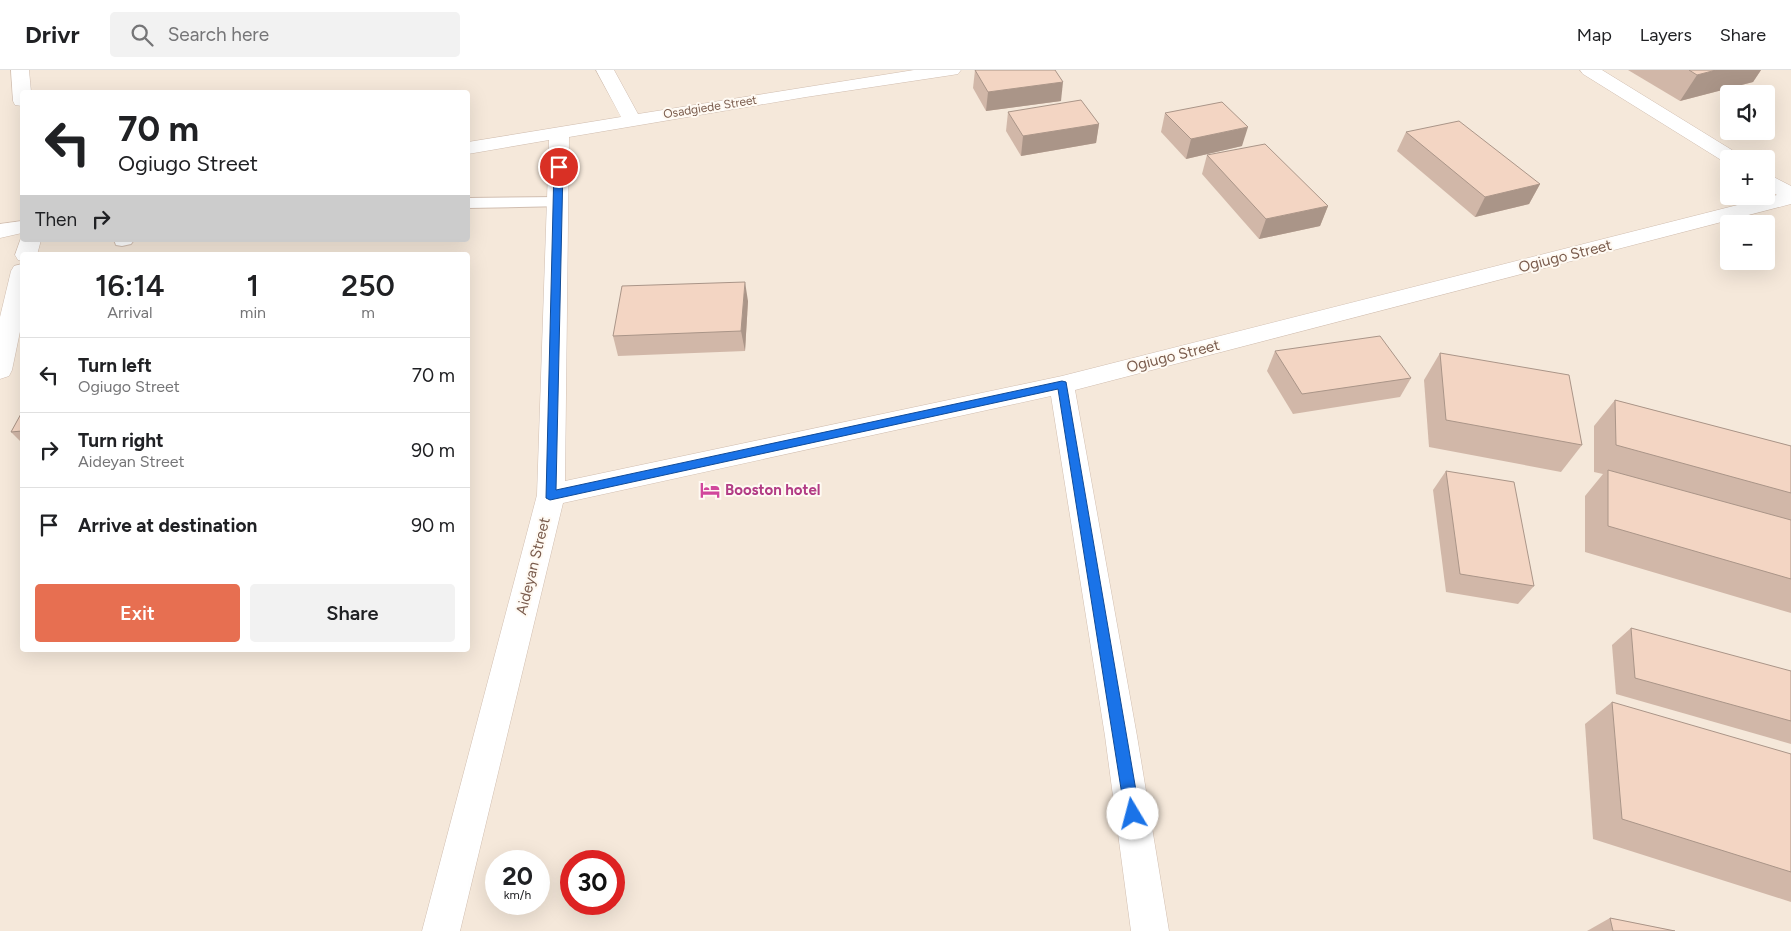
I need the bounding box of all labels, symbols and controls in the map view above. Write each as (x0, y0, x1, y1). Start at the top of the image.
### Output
search box (110, 12, 460, 57)
text: Drivr (25, 20, 80, 49)
icon: search (128, 21, 156, 49)
text: Search here (168, 23, 269, 46)
text: Map (1577, 24, 1612, 46)
text: Layers (1640, 24, 1692, 46)
text: Share (1720, 24, 1766, 46)
map controls (1720, 85, 1775, 270)
button: sound (1720, 85, 1775, 140)
street label: Osadgiede Street (662, 93, 758, 121)
text: 70 m (118, 108, 199, 150)
icon: left (35, 110, 100, 175)
pin (538, 146, 580, 188)
text: Ogiugo Street (118, 150, 258, 177)
button: + (1720, 150, 1775, 205)
icon: arrive (545, 153, 573, 181)
icon: right (87, 205, 115, 233)
text: Then (35, 208, 77, 231)
button: − (1720, 215, 1775, 270)
street label: Ogiugo Street (1516, 236, 1614, 276)
text: 16:14 (95, 267, 165, 304)
text: 1 (247, 267, 259, 304)
text: 250 (341, 267, 395, 304)
text: Arrival (107, 303, 152, 322)
text: min (240, 303, 266, 322)
text: m (361, 303, 375, 322)
street label: Ogiugo Street (1124, 336, 1222, 376)
text: Turn left (78, 354, 152, 377)
icon: left (35, 361, 63, 389)
text: 70 m (412, 364, 455, 387)
text: Ogiugo Street (78, 377, 180, 396)
text: Turn right (78, 429, 164, 452)
icon: right (35, 436, 63, 464)
text: 90 m (411, 439, 455, 462)
text: Aideyan Street (78, 452, 185, 471)
hotel icon: Booston hotel (699, 479, 721, 501)
place label: Booston hotel (725, 481, 820, 499)
icon: arrive (35, 511, 63, 539)
text: Arrive at destination (78, 514, 257, 537)
text: 90 m (411, 514, 455, 537)
street label: Aideyan Street (512, 515, 554, 617)
button: Exit (35, 584, 240, 642)
button: Share (250, 584, 455, 642)
position arrow (1106, 787, 1158, 839)
speed limit sign: 30 (560, 850, 625, 915)
text: 20 (502, 861, 533, 891)
text: km/h (504, 888, 531, 902)

